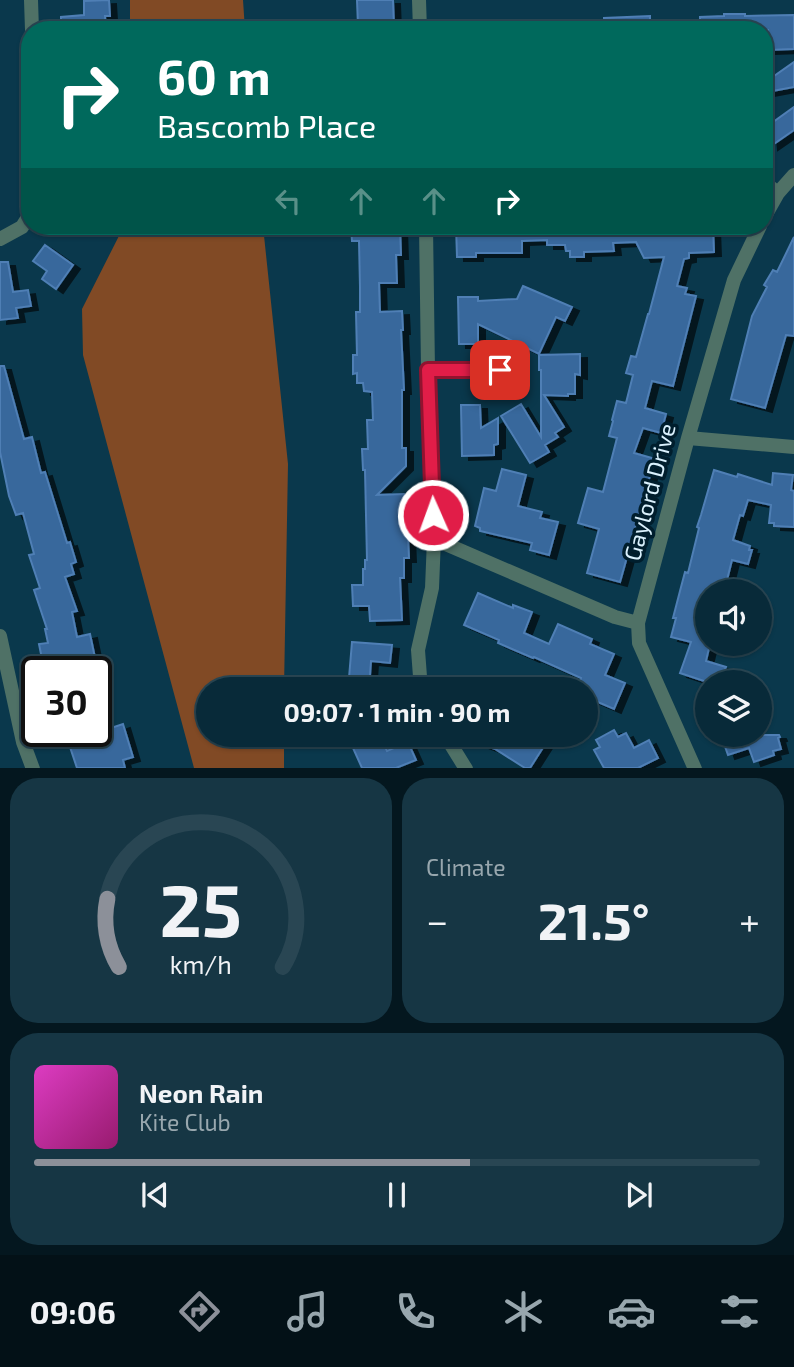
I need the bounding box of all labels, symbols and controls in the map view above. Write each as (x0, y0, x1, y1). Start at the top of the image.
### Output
text: 60 m (157, 46, 271, 105)
icon: right (42, 49, 133, 140)
text: Bascomb Place (157, 106, 376, 144)
icon: left (269, 182, 307, 220)
icon: ahead (342, 182, 380, 220)
icon: ahead (415, 182, 453, 220)
icon: right (488, 182, 526, 220)
pin (470, 340, 530, 400)
icon: arrive (481, 351, 519, 389)
street label: Gaylord Drive (617, 420, 681, 563)
position arrow (396, 478, 470, 552)
map controls (695, 579, 772, 747)
button: sound (695, 579, 772, 656)
speed limit sign: 30 (21, 656, 112, 747)
button: layers (695, 670, 772, 747)
text: 09:07 · 1 min · 90 m (284, 696, 510, 727)
text: Climate (426, 853, 506, 881)
text: 25 (160, 864, 242, 952)
text: 21.5° (538, 888, 650, 950)
text: − (426, 897, 448, 943)
text: + (739, 897, 760, 943)
text: km/h (170, 948, 232, 978)
text: Neon Rain (139, 1077, 263, 1108)
text: Kite Club (139, 1108, 231, 1136)
icon: previous (136, 1176, 174, 1214)
icon: pause (378, 1176, 416, 1214)
icon: next (620, 1176, 658, 1214)
icon: directions (175, 1287, 224, 1336)
icon: music (283, 1287, 332, 1336)
icon: phone (391, 1287, 440, 1336)
icon: climate (499, 1287, 548, 1336)
icon: car (607, 1287, 656, 1336)
icon: filters (715, 1287, 764, 1336)
text: 09:06 (30, 1292, 116, 1330)

